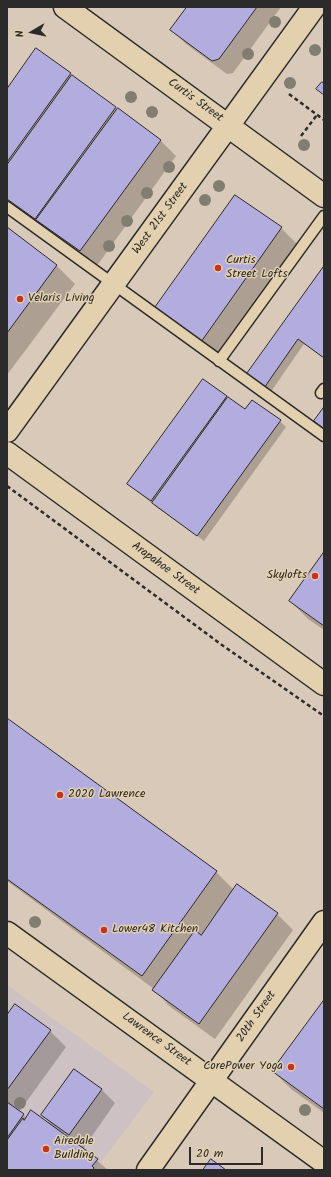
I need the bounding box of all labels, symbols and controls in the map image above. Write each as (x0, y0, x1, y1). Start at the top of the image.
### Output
north arrow (12, 12, 52, 52)
text: N (11, 29, 30, 39)
street label: Curtis Street (165, 76, 225, 126)
street label: West 21st Street (130, 180, 192, 258)
place label: Curtis Street Lofts (226, 254, 287, 282)
marker: Curtis Street Lofts (213, 263, 223, 273)
place label: Velaris Living (28, 292, 95, 306)
marker: Velaris Living (15, 294, 25, 304)
street label: Arapahoe Street (128, 539, 202, 599)
place label: Skylofts (267, 569, 307, 583)
marker: Skylofts (310, 571, 320, 581)
place label: 2020 Lawrence (68, 788, 146, 802)
marker: 2020 Lawrence (55, 790, 65, 800)
place label: Lower48 Kitchen (112, 923, 198, 937)
marker: Lower48 Kitchen (99, 925, 109, 935)
street label: 20th Street (234, 989, 280, 1045)
street label: Lawrence Street (119, 1010, 193, 1070)
place label: CorePower Yoga (203, 1060, 283, 1074)
marker: CorePower Yoga (286, 1062, 296, 1072)
place label: Airedale Building (54, 1135, 94, 1163)
scale bar (191, 1139, 265, 1165)
marker: Airedale Building (41, 1144, 51, 1154)
text: 20 m (196, 1144, 223, 1163)

